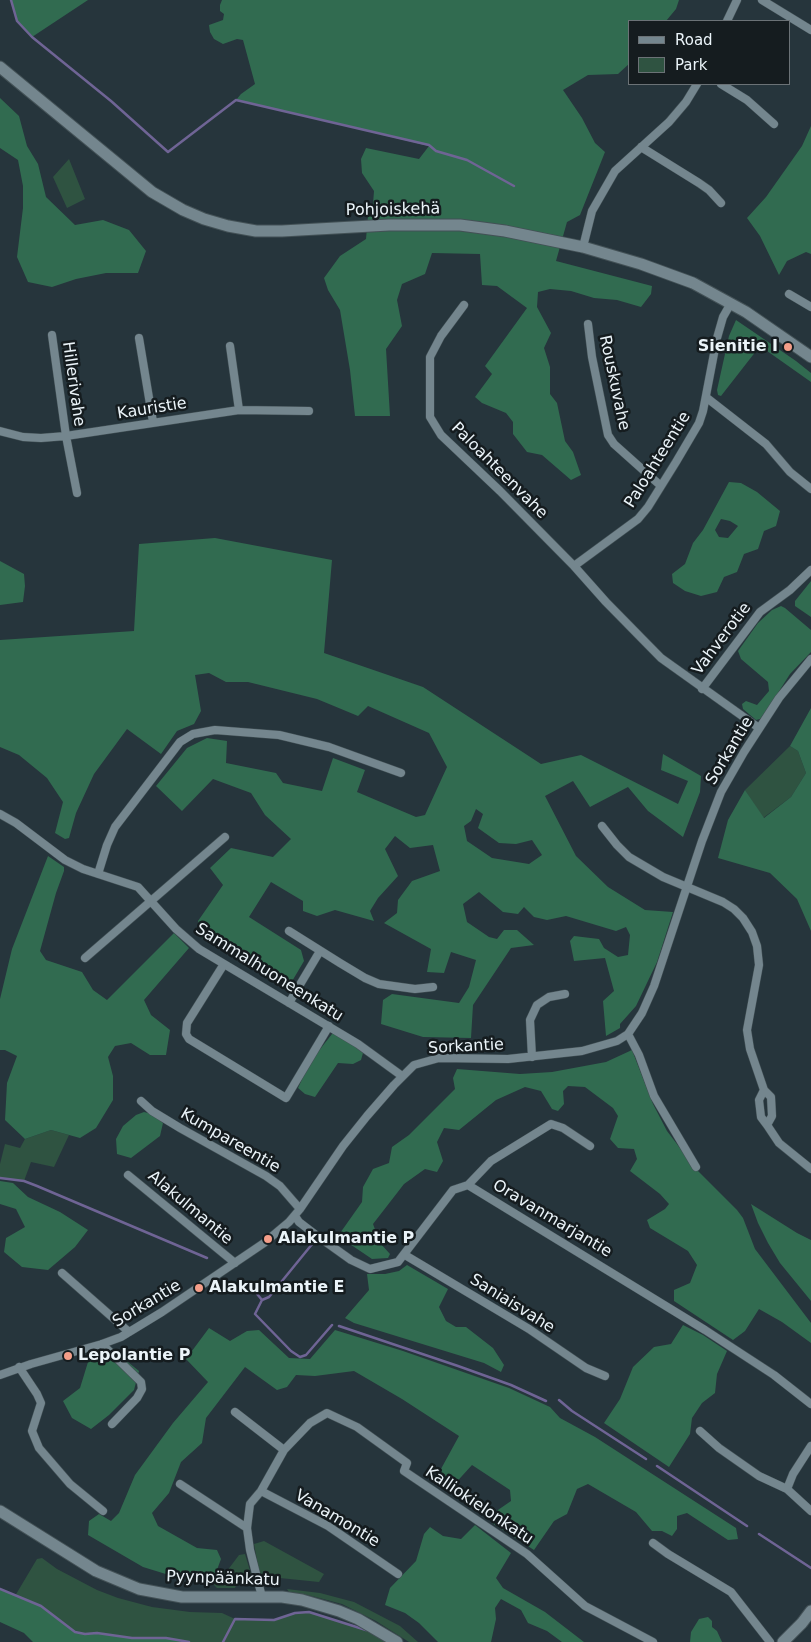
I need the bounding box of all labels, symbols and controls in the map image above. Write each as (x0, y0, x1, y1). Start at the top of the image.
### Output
legend (628, 20, 791, 85)
text: Road (675, 31, 713, 49)
text: Park (675, 56, 707, 74)
street label: Pohjoiskehä (346, 200, 440, 220)
street label: Rouskuvahe (595, 334, 633, 432)
place label: Sienitie I (698, 337, 778, 357)
street label: Hillerivahe (58, 340, 88, 428)
marker: Sienitie I (782, 341, 794, 353)
street label: Kauristie (116, 394, 188, 424)
street label: Paloahteentie (621, 408, 695, 512)
street label: Paloahteenvahe (447, 419, 551, 523)
street label: Vahverotie (689, 599, 755, 679)
street label: Sorkantie (702, 713, 758, 789)
street label: Sammalhuoneenkatu (192, 920, 346, 1026)
street label: Sorkantie (428, 1035, 504, 1059)
street label: Kumpareentie (177, 1105, 283, 1177)
street label: Alakulmantie (144, 1167, 236, 1249)
street label: Oravanmarjantie (489, 1176, 615, 1262)
place label: Alakulmantie P (278, 1229, 414, 1249)
marker: Alakulmantie P (262, 1233, 274, 1245)
street label: Saniaisvahe (466, 1270, 558, 1338)
street label: Sorkantie (109, 1276, 185, 1332)
place label: Alakulmantie E (209, 1278, 345, 1298)
marker: Alakulmantie E (193, 1282, 205, 1294)
place label: Lepolantie P (78, 1346, 190, 1366)
marker: Lepolantie P (62, 1350, 74, 1362)
street label: Kalliokielonkatu (421, 1463, 537, 1549)
street label: Vanamontie (291, 1486, 383, 1552)
street label: Pyynpäänkatu (166, 1567, 280, 1591)

